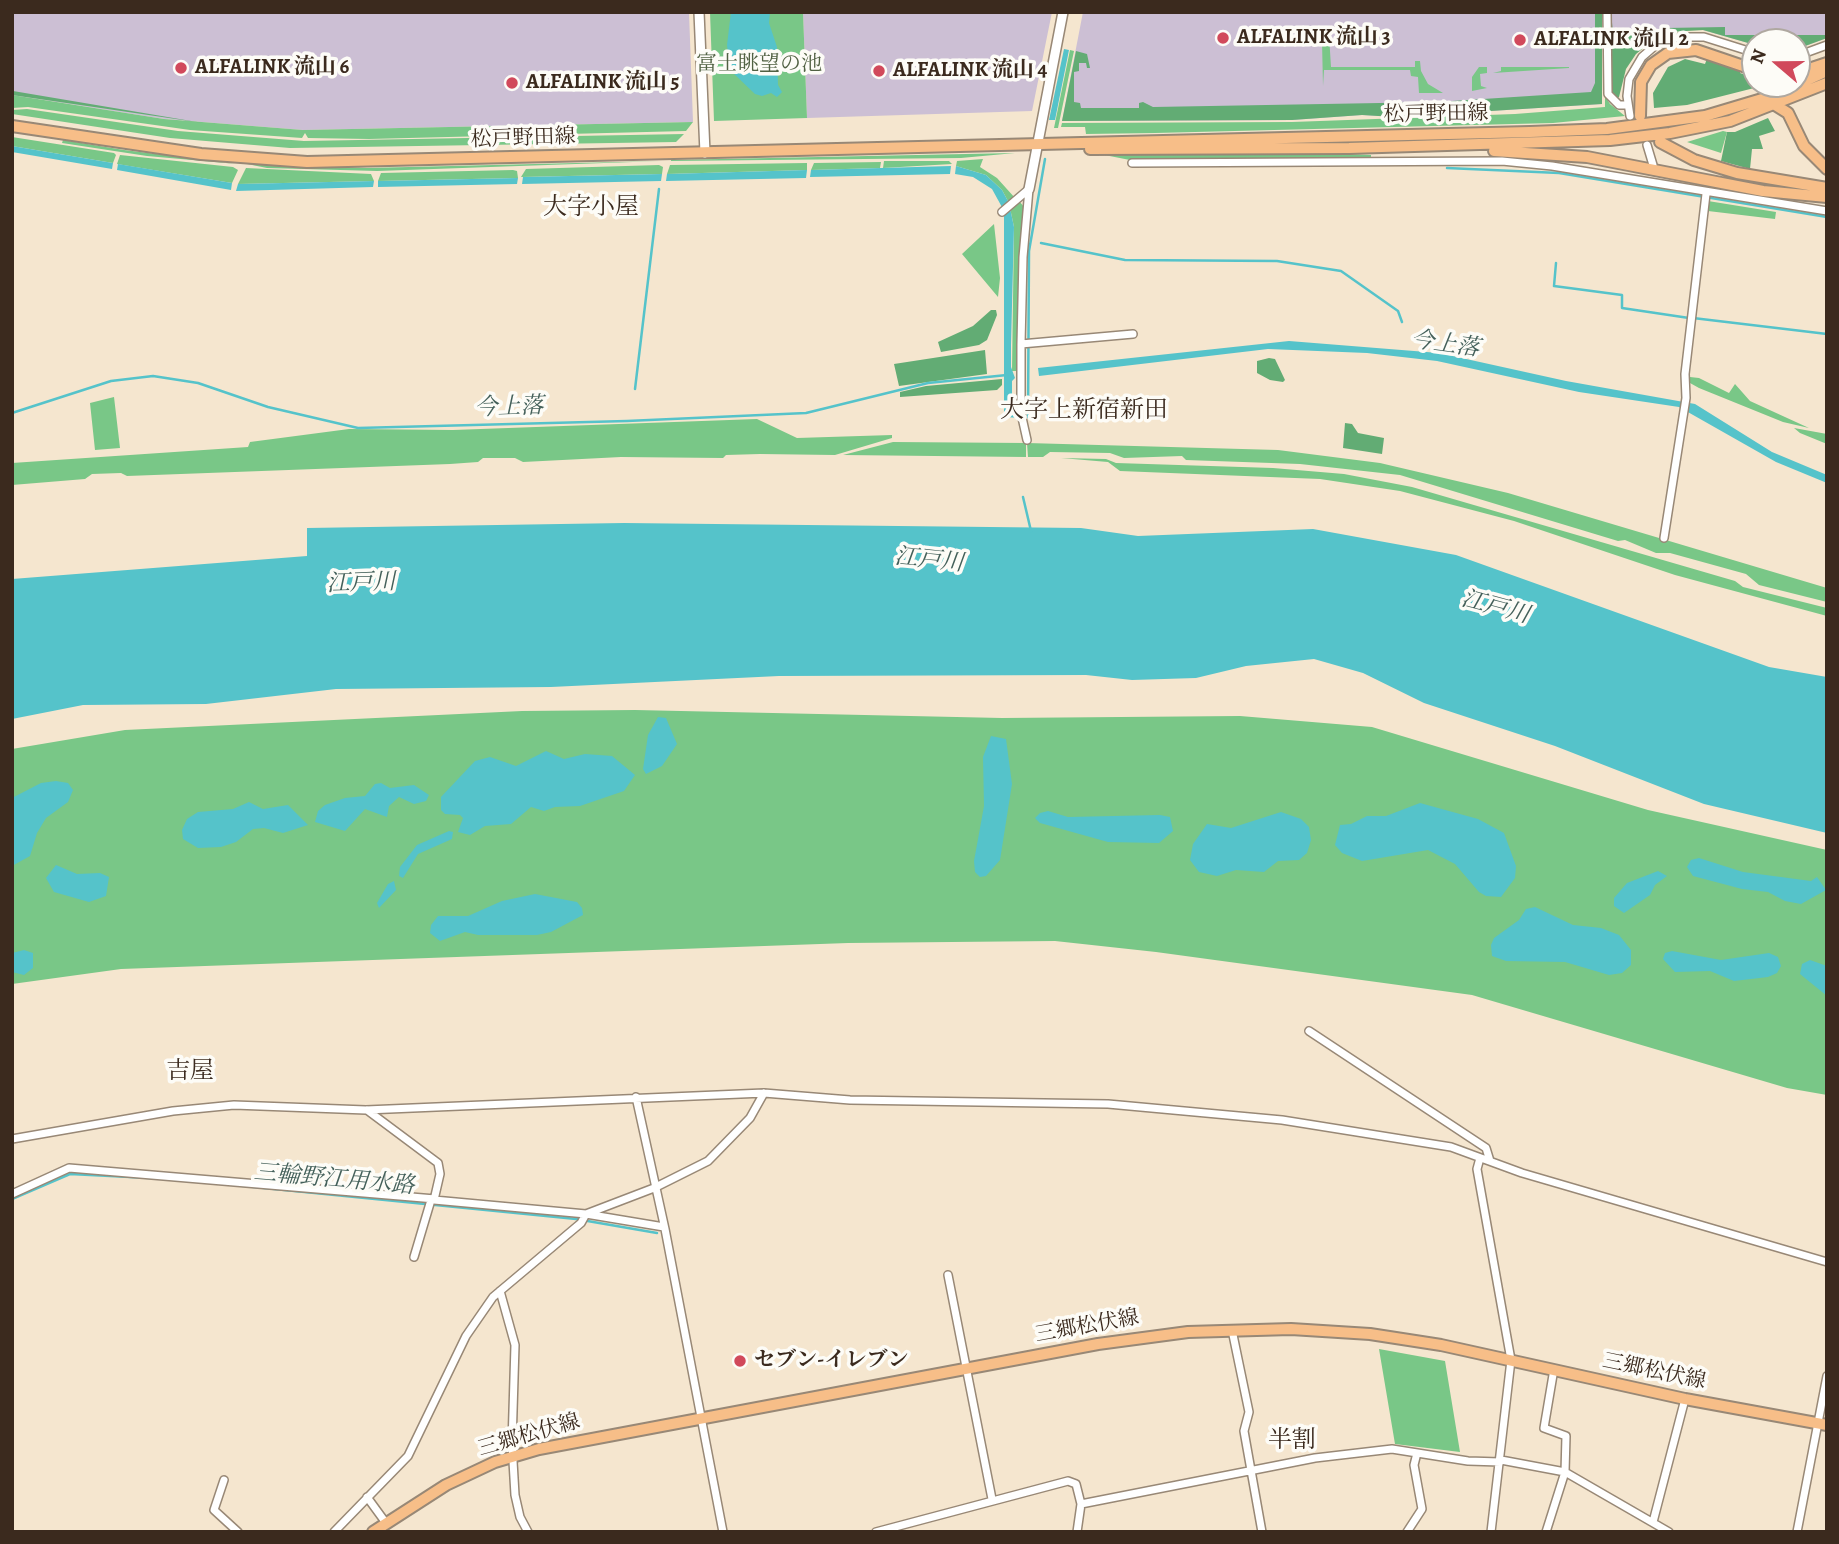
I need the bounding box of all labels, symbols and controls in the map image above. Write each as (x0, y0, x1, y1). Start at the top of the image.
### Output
place label: ALFALINK 流山 3 (1237, 25, 1391, 51)
place label: ALFALINK 流山 2 (1534, 27, 1689, 53)
north arrow (1741, 28, 1811, 98)
marker: ALFALINK 流山 3 (1215, 30, 1231, 46)
marker: ALFALINK 流山 2 (1512, 32, 1528, 48)
text: N (1744, 46, 1773, 67)
park label: 富士眺望の池 (696, 52, 822, 78)
place label: ALFALINK 流山 6 (195, 55, 349, 81)
place label: ALFALINK 流山 4 (893, 58, 1047, 84)
marker: ALFALINK 流山 6 (173, 60, 189, 76)
marker: ALFALINK 流山 4 (871, 63, 887, 79)
place label: ALFALINK 流山 5 (526, 70, 679, 96)
marker: ALFALINK 流山 5 (504, 75, 520, 91)
street label: 松戸野田線 (1383, 101, 1489, 129)
street label: 松戸野田線 (470, 125, 576, 153)
district label: 大字小屋 (543, 194, 639, 222)
water label: 今上落 (1409, 327, 1481, 363)
water label: 今上落 (474, 393, 544, 423)
district label: 大字上新宿新田 (1000, 397, 1168, 425)
water label: 江戸川 (893, 544, 965, 578)
water label: 江戸川 (326, 569, 396, 599)
water label: 江戸川 (1458, 586, 1532, 630)
district label: 吉屋 (166, 1058, 214, 1086)
water label: 三輪野江用水路 (253, 1159, 415, 1201)
street label: 三郷松伏線 (1033, 1305, 1141, 1349)
place label: セブン-イレブン (754, 1348, 908, 1374)
street label: 三郷松伏線 (1600, 1349, 1708, 1395)
marker: セブン-イレブン (732, 1353, 748, 1369)
street label: 三郷松伏線 (475, 1409, 583, 1463)
district label: 半割 (1268, 1427, 1316, 1455)

